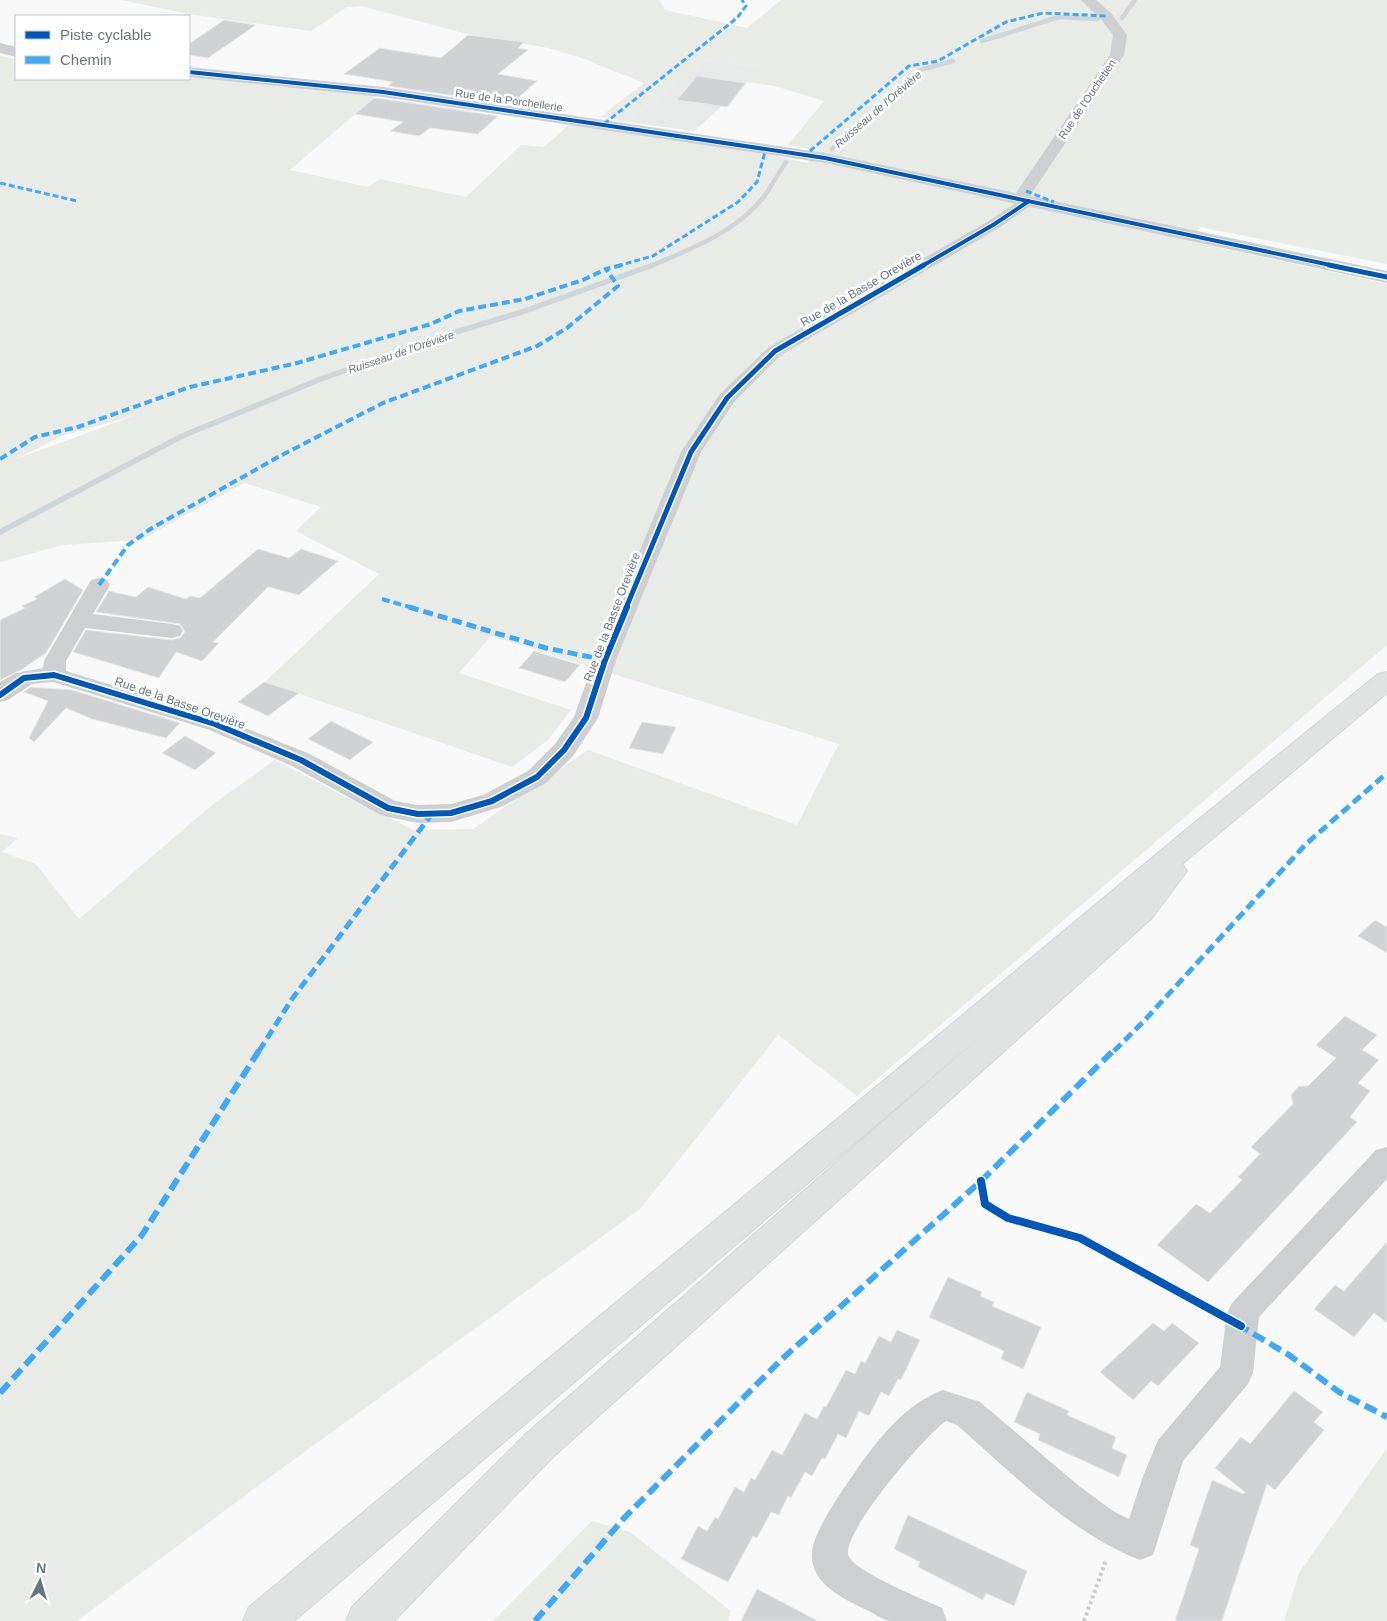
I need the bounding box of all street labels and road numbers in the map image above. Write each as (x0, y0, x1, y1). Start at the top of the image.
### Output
street label: Rue de l'Ouchetien (1056, 57, 1118, 141)
street label: Rue de la Porchellerie (455, 87, 563, 113)
street label: Rue de la Basse Orevière (798, 248, 924, 329)
street label: Rue de la Basse Orevière (581, 550, 643, 684)
street label: Rue de la Basse Orevière (113, 674, 248, 732)

